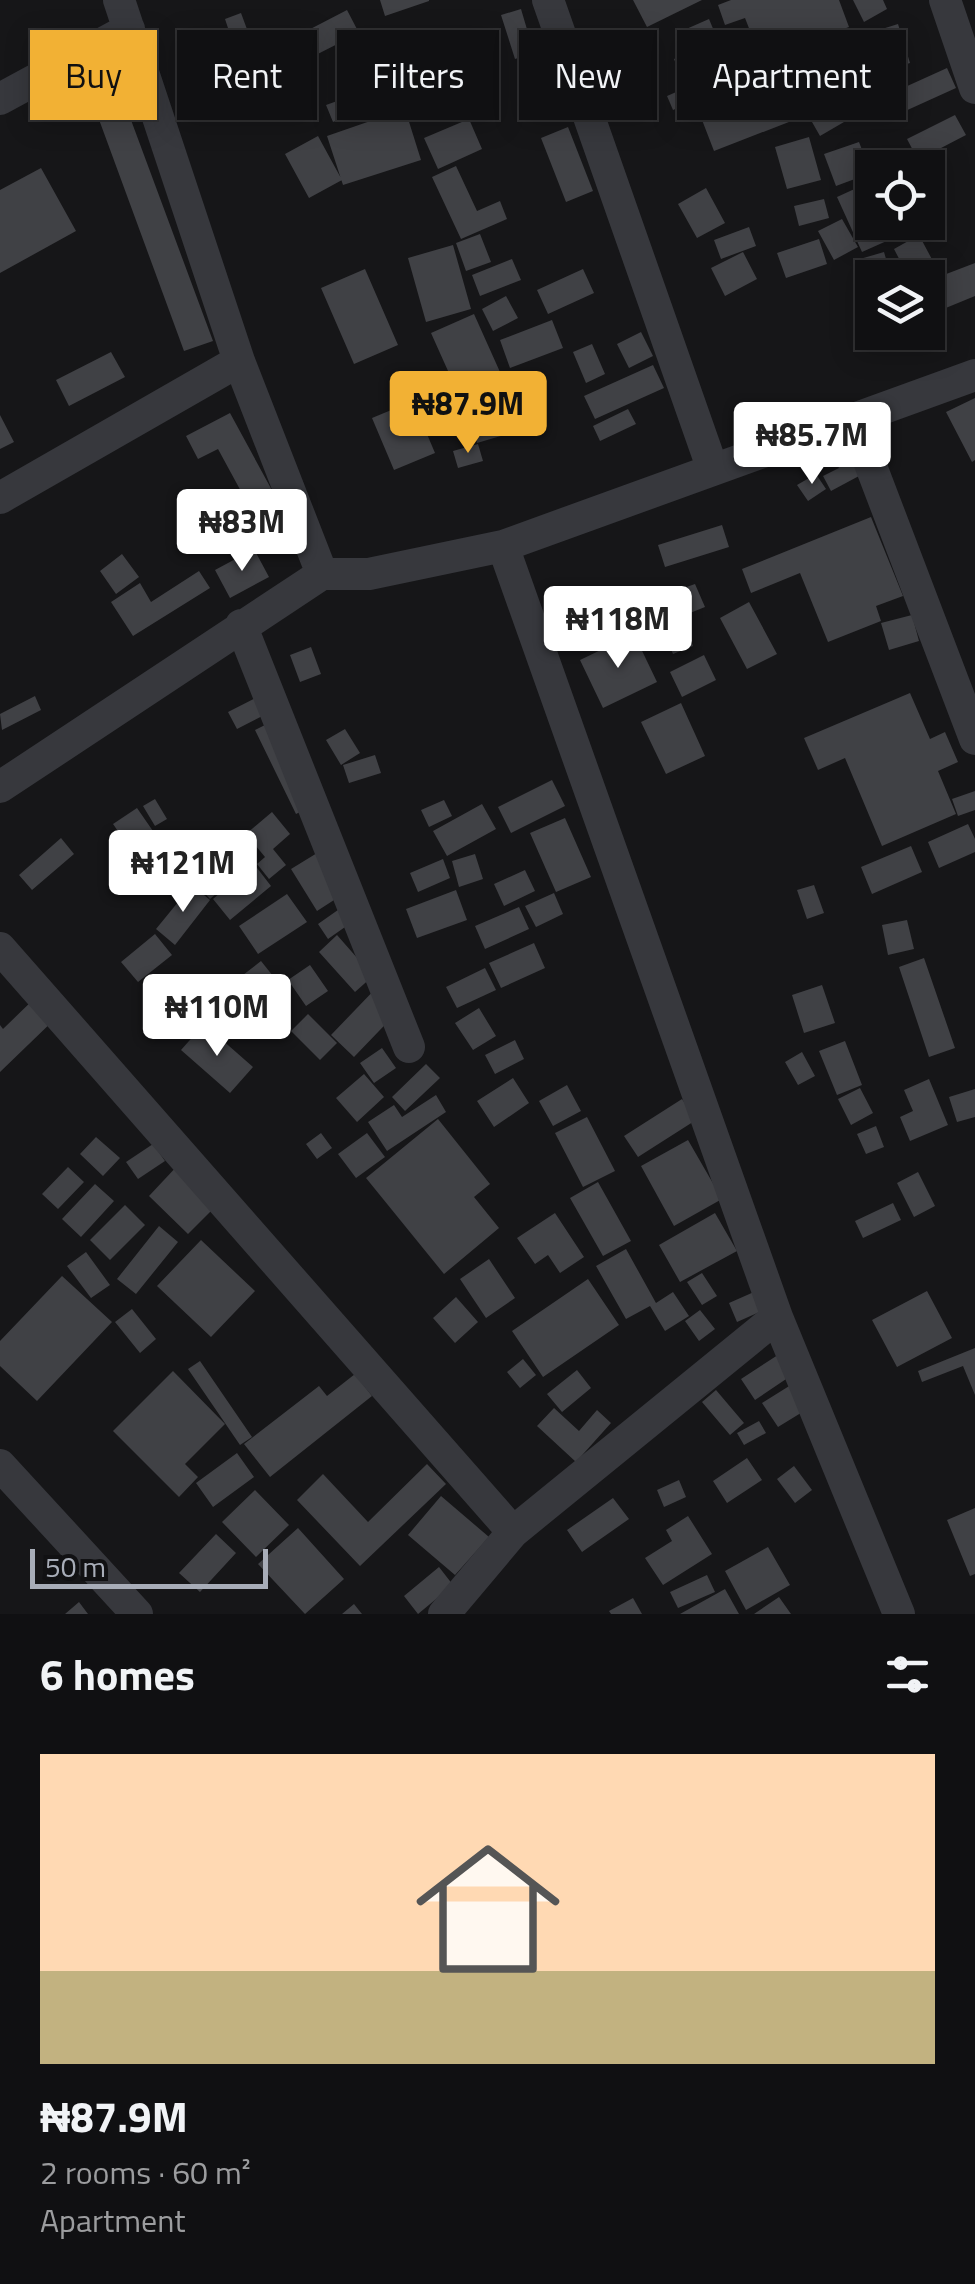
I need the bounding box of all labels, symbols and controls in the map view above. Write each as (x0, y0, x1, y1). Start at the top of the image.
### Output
chip: Buy (30, 30, 157, 120)
chip: Rent (177, 30, 317, 120)
chip: Filters (337, 30, 499, 120)
chip: New (519, 30, 657, 120)
chip: Apartment (677, 30, 906, 120)
map controls (855, 150, 945, 350)
button: locate (855, 150, 945, 240)
button: layers (855, 260, 945, 350)
pin: ₦87.9M (387, 371, 549, 456)
text: ₦87.9M (412, 379, 524, 427)
pin: ₦85.7M (731, 402, 893, 487)
text: ₦85.7M (756, 410, 868, 458)
pin: ₦83M (183, 489, 301, 574)
text: ₦83M (199, 497, 285, 545)
pin: ₦118M (548, 586, 688, 671)
text: ₦118M (566, 594, 670, 642)
pin: ₦121M (113, 830, 253, 915)
text: ₦121M (131, 838, 235, 886)
pin: ₦110M (147, 974, 287, 1059)
text: ₦110M (165, 982, 269, 1030)
scale bar (30, 1544, 268, 1588)
text: 50 m (45, 1545, 106, 1588)
text: 6 homes (40, 1642, 195, 1706)
icon: filters (880, 1647, 935, 1702)
icon: home (398, 1819, 578, 1999)
text: ₦87.9M (40, 2084, 188, 2148)
text: 2 rooms · 60 m² (40, 2148, 251, 2196)
text: Apartment (40, 2196, 186, 2244)

